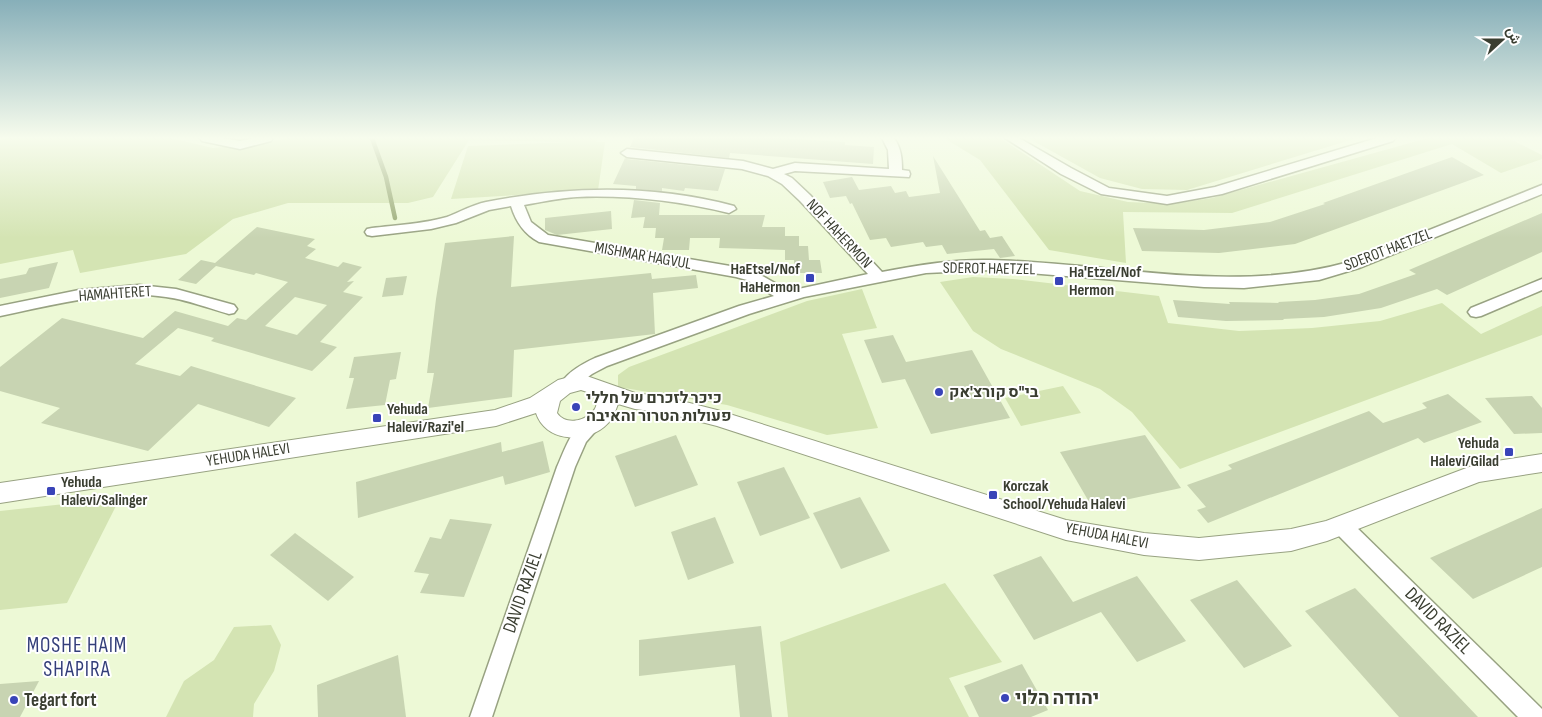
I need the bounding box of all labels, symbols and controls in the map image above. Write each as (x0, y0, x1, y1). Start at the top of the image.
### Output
north arrow (1477, 15, 1527, 65)
text: ش (1503, 25, 1525, 47)
street label: NOF HAHERMON (802, 196, 876, 272)
street label: SDEROT HAETZEL (1341, 225, 1435, 275)
street label: MISHMAR HAGVUL (593, 238, 693, 274)
street label: SDEROT HAETZEL (943, 259, 1035, 279)
place label: HaEtsel/Nof HaHermon (730, 260, 801, 297)
place label: Ha'Etzel/Nof Hermon (1069, 263, 1142, 300)
marker: HaEtsel/Nof HaHermon (804, 272, 816, 284)
marker: Ha'Etzel/Nof Hermon (1053, 275, 1065, 287)
street label: HAMAHTERET (78, 282, 153, 306)
place label: בי''ס קורצ'אק (949, 383, 1039, 402)
marker: בי''ס קורצ'אק (933, 386, 945, 398)
place label: כיכר לזכרם של חללי פעולות הטרור והאיבה (586, 389, 732, 426)
place label: Yehuda Halevi/Razi'el (387, 400, 464, 437)
marker: כיכר לזכרם של חללי פעולות הטרור והאיבה (570, 401, 582, 413)
marker: Yehuda Halevi/Razi'el (371, 412, 383, 424)
place label: Yehuda Halevi/Gilad (1430, 434, 1499, 471)
street label: YEHUDA HALEVI (205, 439, 291, 471)
marker: Yehuda Halevi/Gilad (1503, 446, 1515, 458)
place label: Yehuda Halevi/Salinger (61, 473, 147, 510)
place label: Korczak School/Yehuda Halevi (1003, 477, 1126, 514)
marker: Yehuda Halevi/Salinger (45, 485, 57, 497)
marker: Korczak School/Yehuda Halevi (987, 489, 999, 501)
street label: YEHUDA HALEVI (1064, 519, 1150, 553)
street label: DAVID RAZIEL (498, 548, 548, 636)
street label: DAVID RAZIEL (1400, 583, 1476, 659)
district label: MOSHE HAIM SHAPIRA (27, 633, 127, 682)
place label: יהודה הלוי (1015, 687, 1099, 710)
place label: Tegart fort (24, 689, 97, 712)
marker: יהודה הלוי (999, 692, 1011, 704)
marker: Tegart fort (8, 694, 20, 706)

